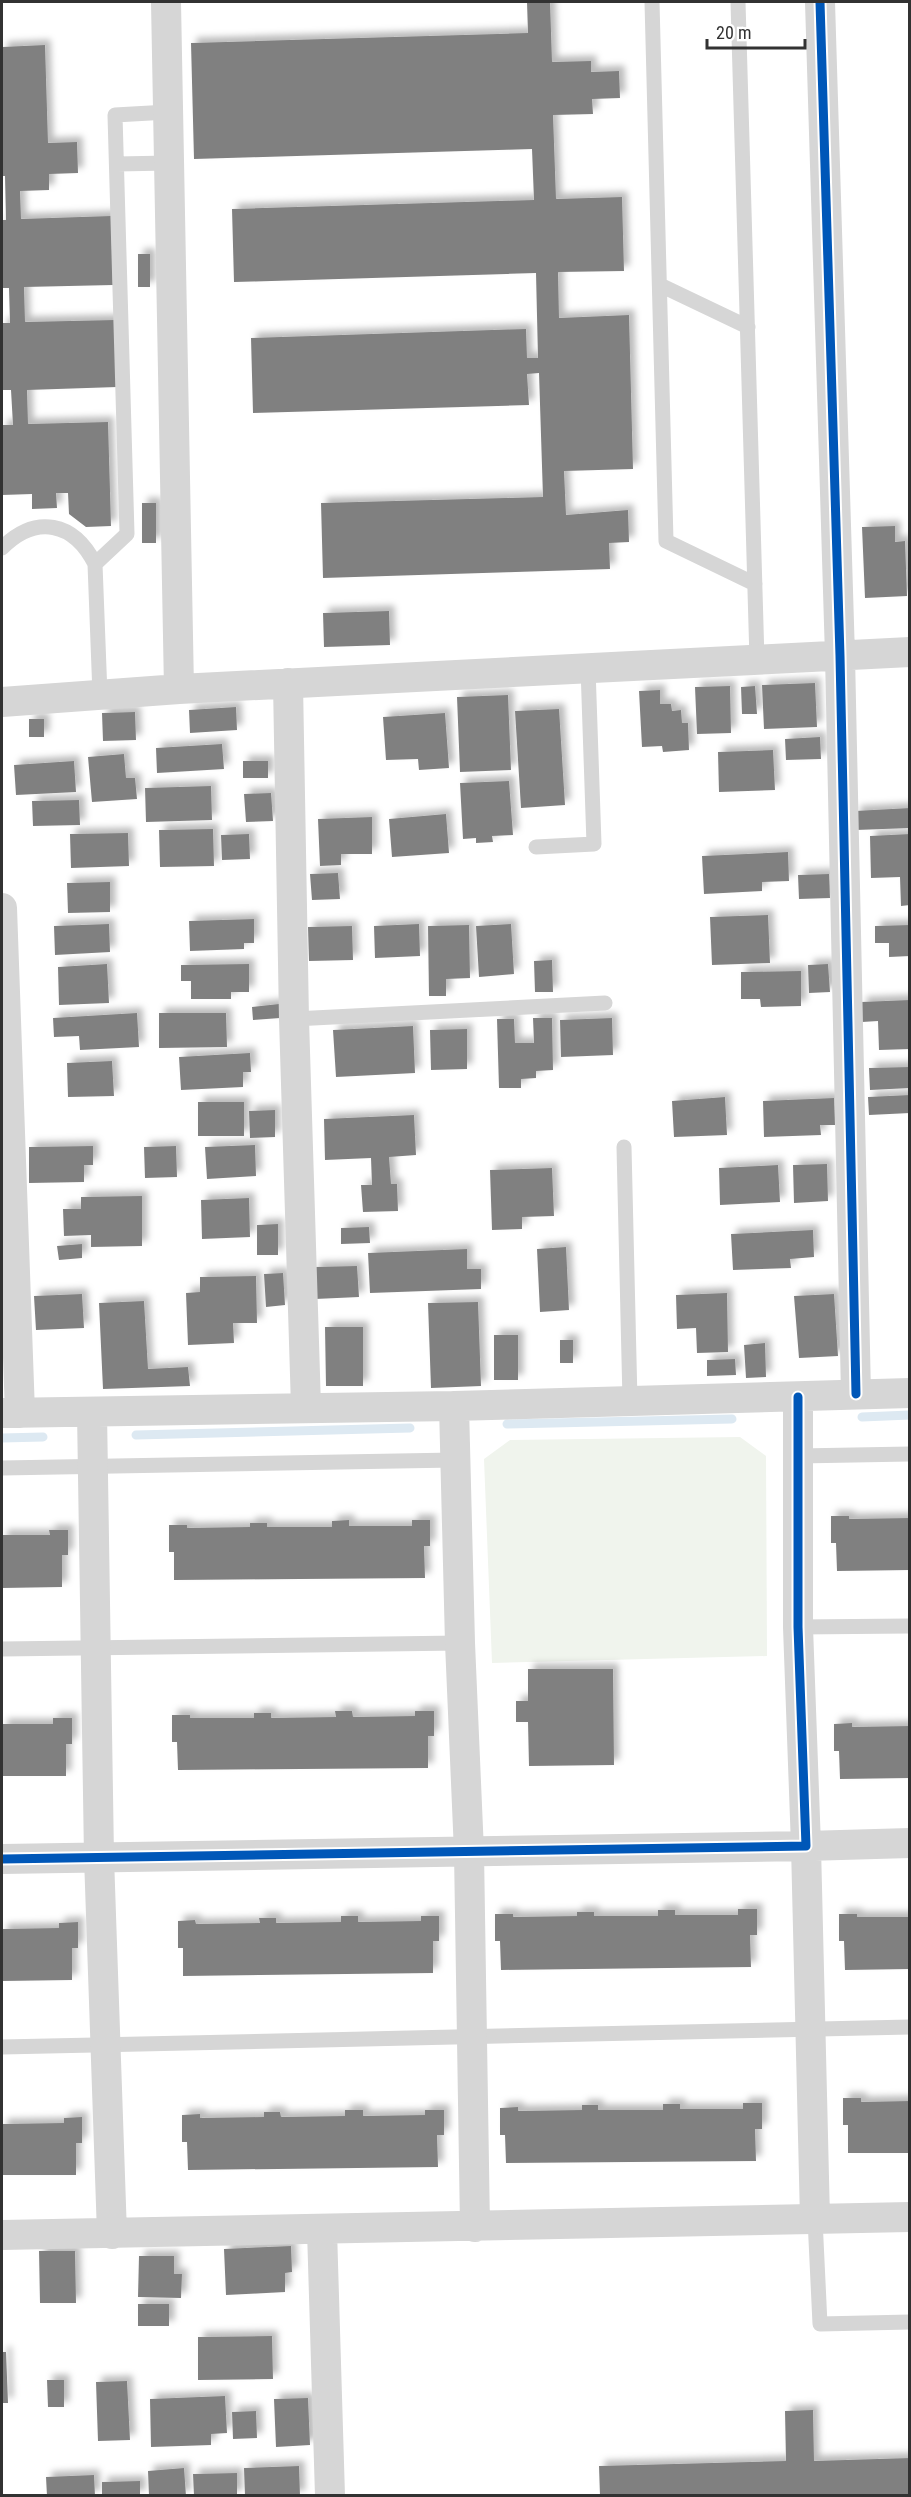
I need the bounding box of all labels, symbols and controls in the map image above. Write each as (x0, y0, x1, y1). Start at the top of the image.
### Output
scale bar (707, 12, 804, 50)
text: 20 m (716, 22, 751, 43)

